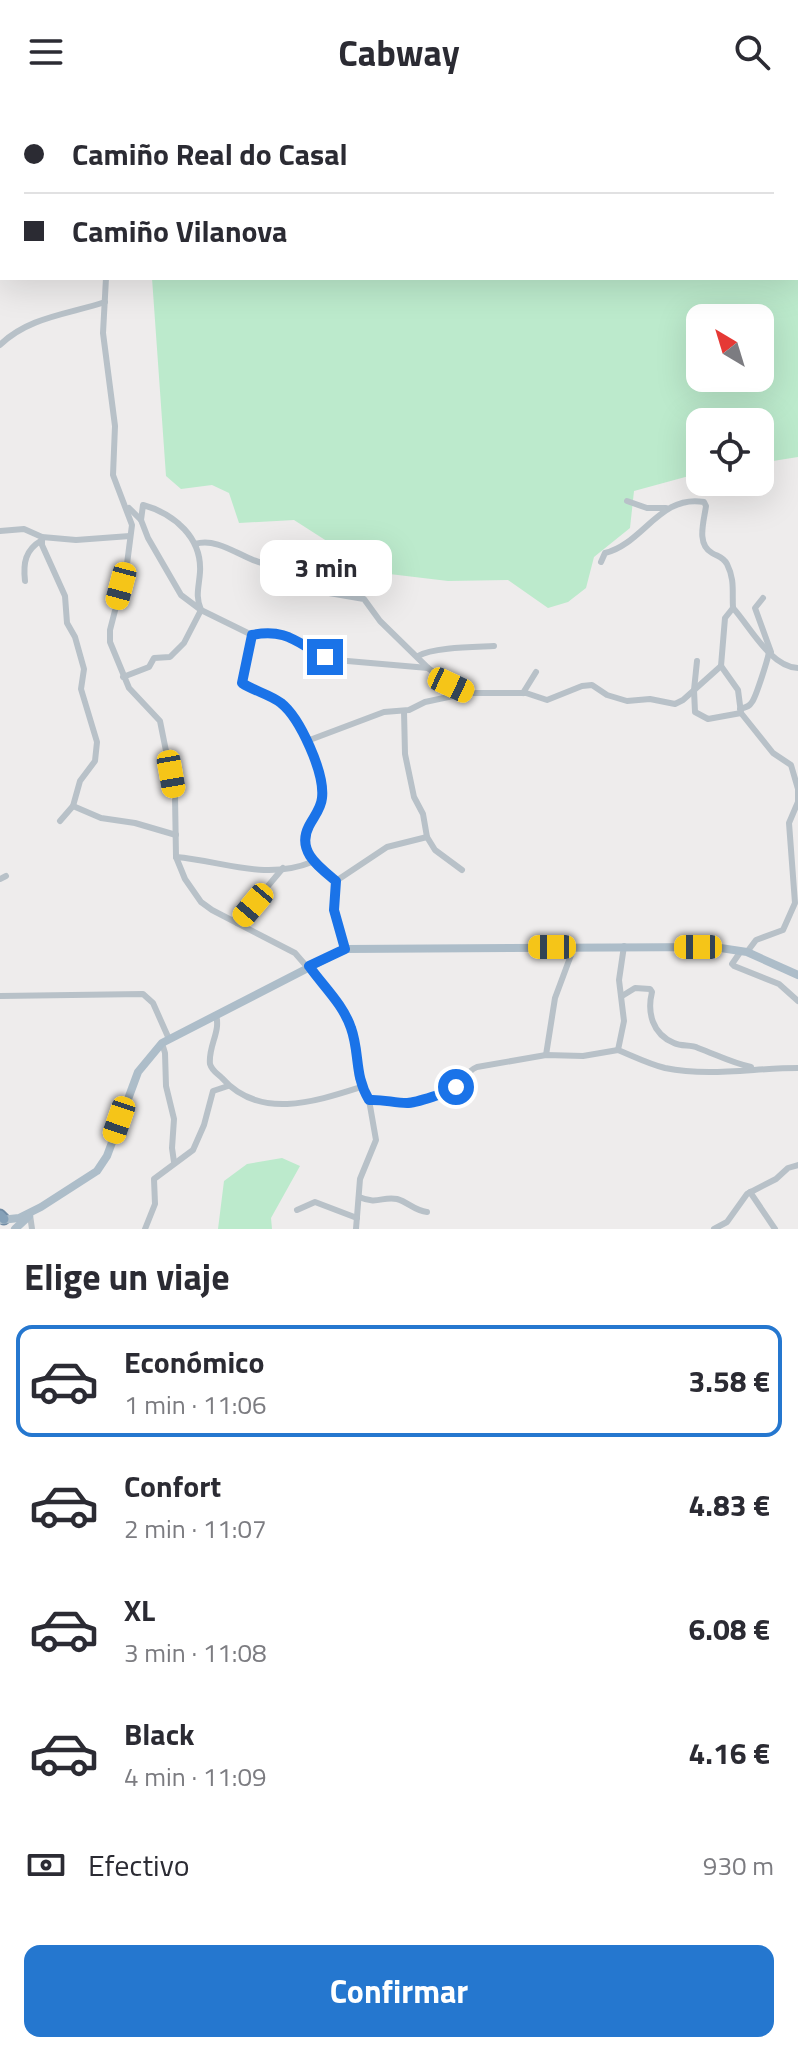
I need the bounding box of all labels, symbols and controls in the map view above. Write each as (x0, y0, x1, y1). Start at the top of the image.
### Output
text: Cabway (338, 25, 460, 80)
icon: menu (24, 30, 68, 74)
icon: search (730, 30, 774, 74)
text: Camiño Real do Casal (72, 131, 348, 177)
text: Camiño Vilanova (72, 208, 287, 254)
north arrow (686, 304, 774, 392)
map controls (686, 304, 774, 496)
button: locate (686, 408, 774, 496)
callout: 3 min (259, 541, 391, 597)
text: 3 min (294, 548, 358, 587)
car (103, 560, 139, 612)
route end (307, 639, 343, 675)
car (424, 664, 478, 706)
car (155, 748, 187, 800)
car (228, 879, 278, 931)
car (528, 935, 576, 959)
car (674, 935, 722, 959)
route start (438, 1069, 474, 1105)
car (100, 1093, 138, 1147)
text: Elige un viaje (24, 1249, 230, 1304)
text: Económico (124, 1339, 264, 1385)
icon: car (28, 1345, 100, 1417)
text: 3.58 € (689, 1358, 770, 1404)
text: 1 min · 11:06 (124, 1385, 267, 1424)
text: Confort (124, 1463, 221, 1509)
icon: car (28, 1469, 100, 1541)
text: 4.83 € (689, 1482, 770, 1528)
text: 2 min · 11:07 (124, 1509, 267, 1548)
text: XL (124, 1587, 155, 1633)
icon: car (28, 1593, 100, 1665)
text: 6.08 € (689, 1606, 770, 1652)
text: 3 min · 11:08 (124, 1633, 267, 1672)
text: Black (124, 1711, 195, 1757)
icon: car (28, 1717, 100, 1789)
text: 4.16 € (689, 1730, 770, 1776)
text: 4 min · 11:09 (124, 1757, 267, 1796)
text: Efectivo (88, 1842, 190, 1888)
icon: cash (24, 1843, 68, 1887)
text: 930 m (703, 1846, 774, 1885)
button: Confirmar (24, 1945, 774, 2037)

